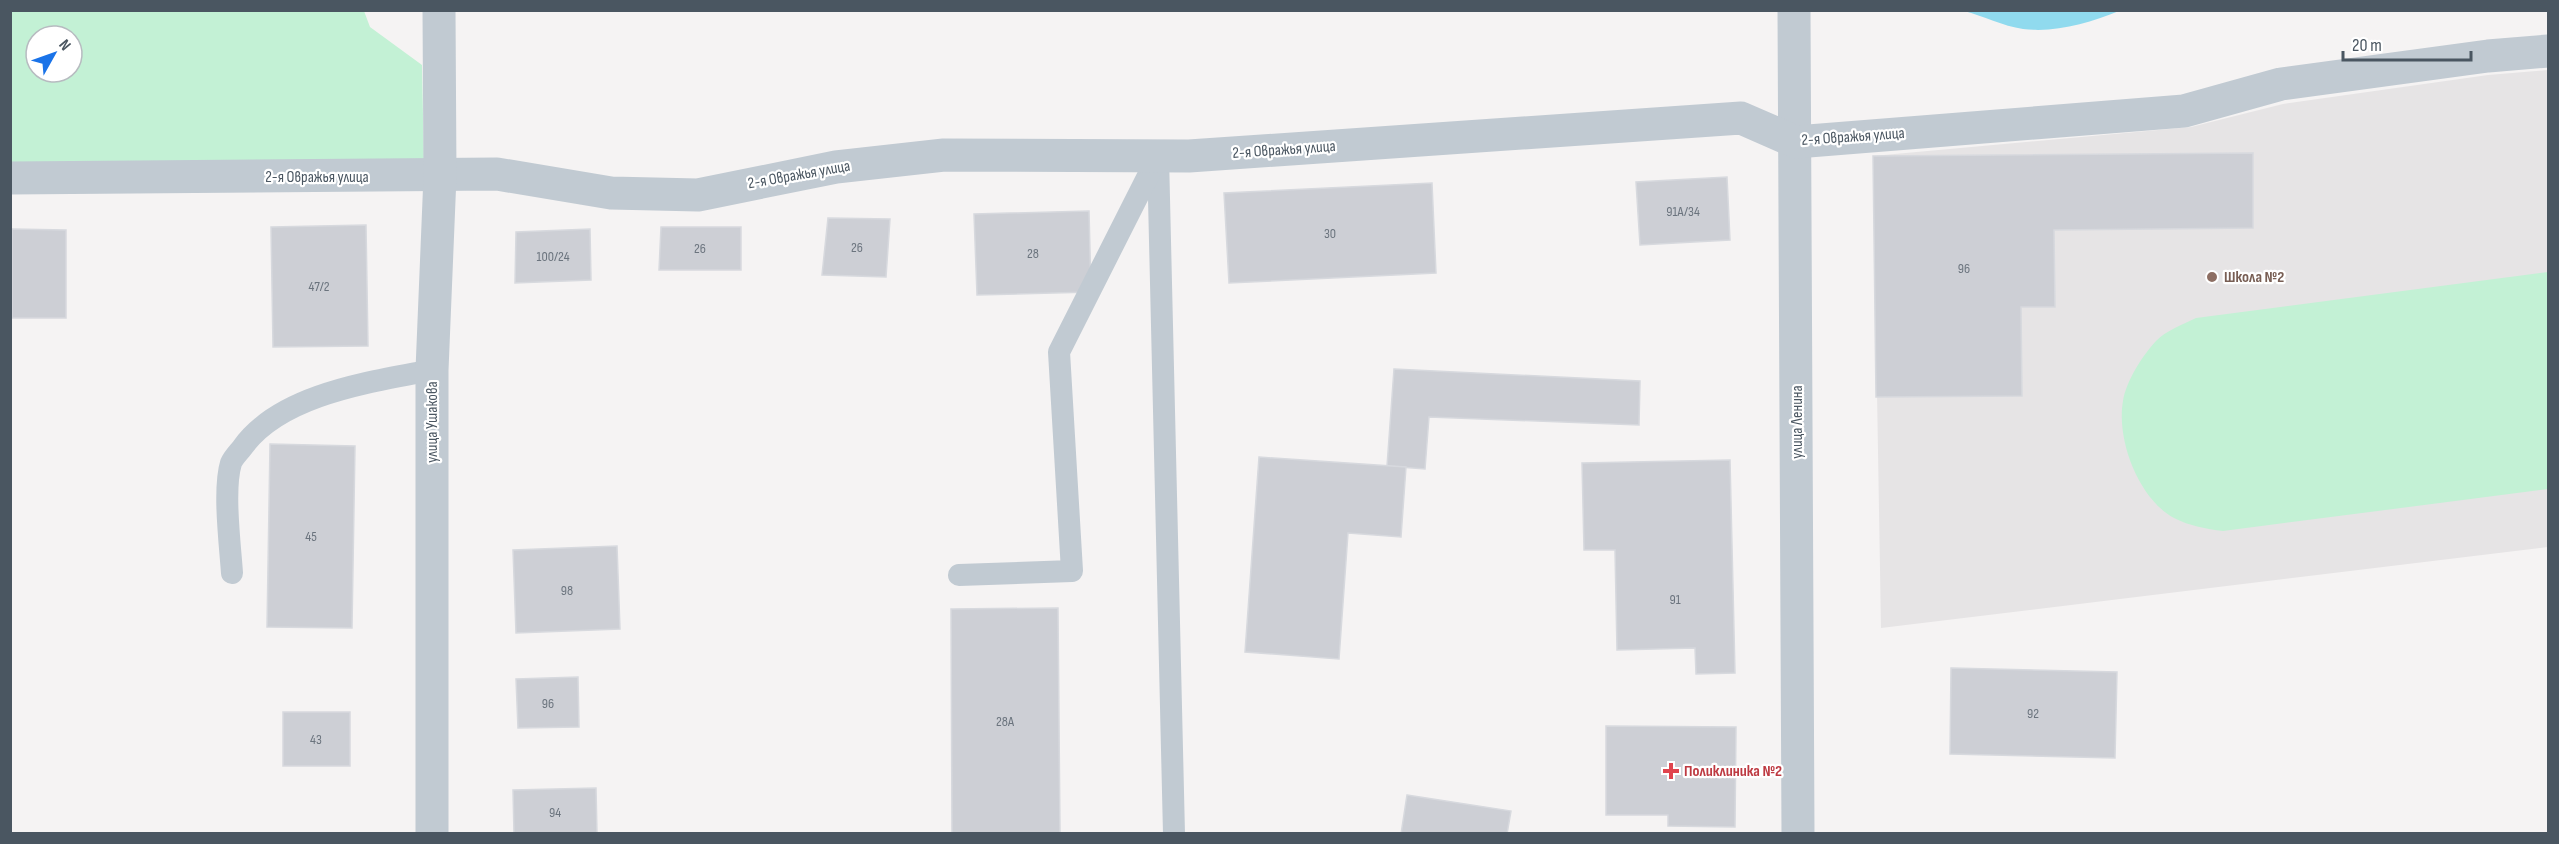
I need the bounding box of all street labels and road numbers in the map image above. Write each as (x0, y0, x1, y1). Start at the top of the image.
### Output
street label: 2-я Овражья улица (1801, 124, 1905, 150)
street label: 2-я Овражья улица (1232, 137, 1336, 163)
street label: 2-я Овражья улица (746, 157, 852, 193)
street label: 2-я Овражья улица (265, 168, 369, 187)
street label: улица Ушакова (423, 381, 442, 463)
street label: улица Ленина (1788, 385, 1807, 459)

